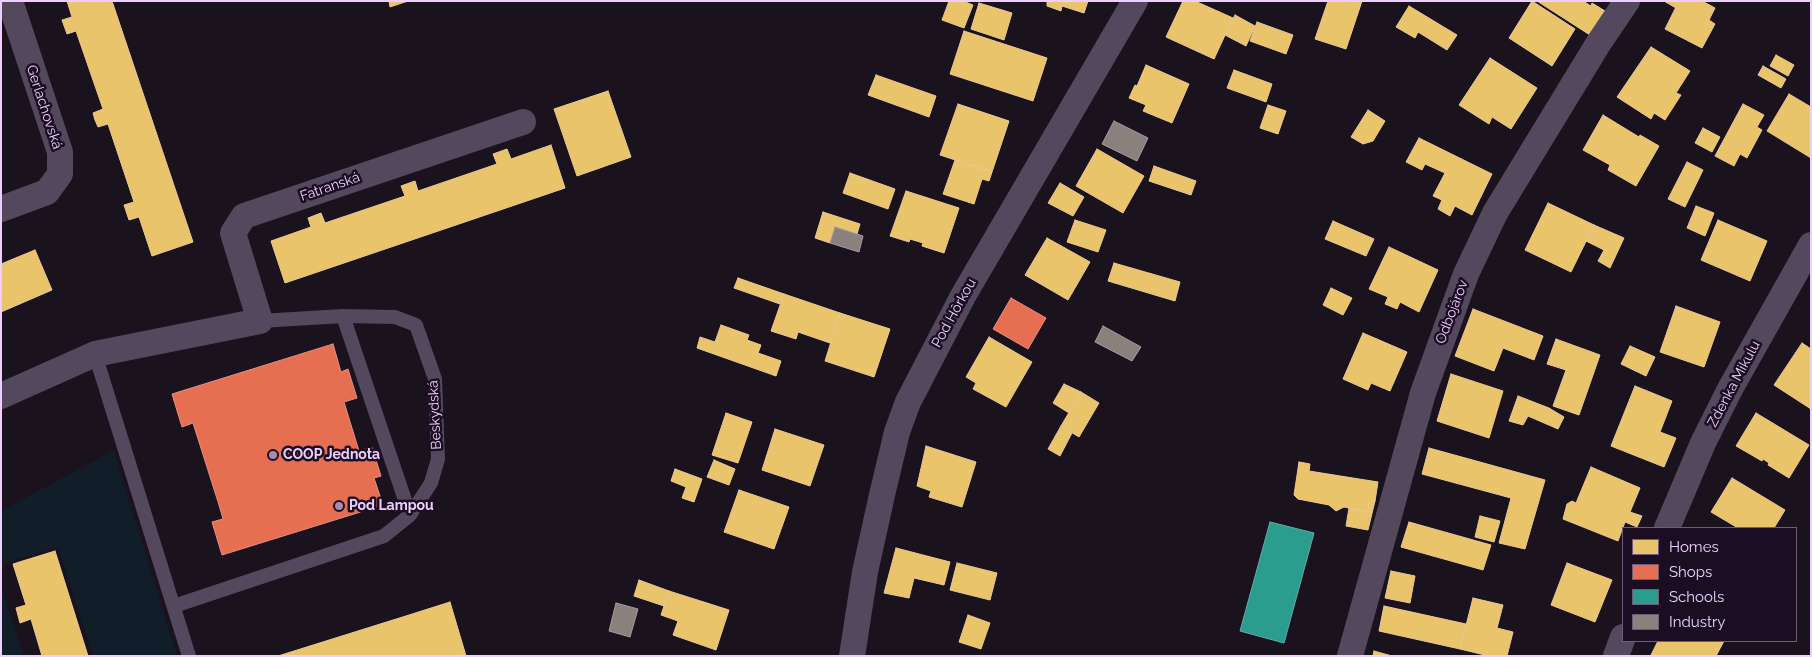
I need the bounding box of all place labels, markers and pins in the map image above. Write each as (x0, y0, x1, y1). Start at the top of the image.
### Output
place label: COOP Jednota (283, 447, 380, 463)
marker: COOP Jednota (267, 449, 279, 461)
place label: Pod Lampou (349, 498, 434, 514)
marker: Pod Lampou (333, 500, 345, 512)

